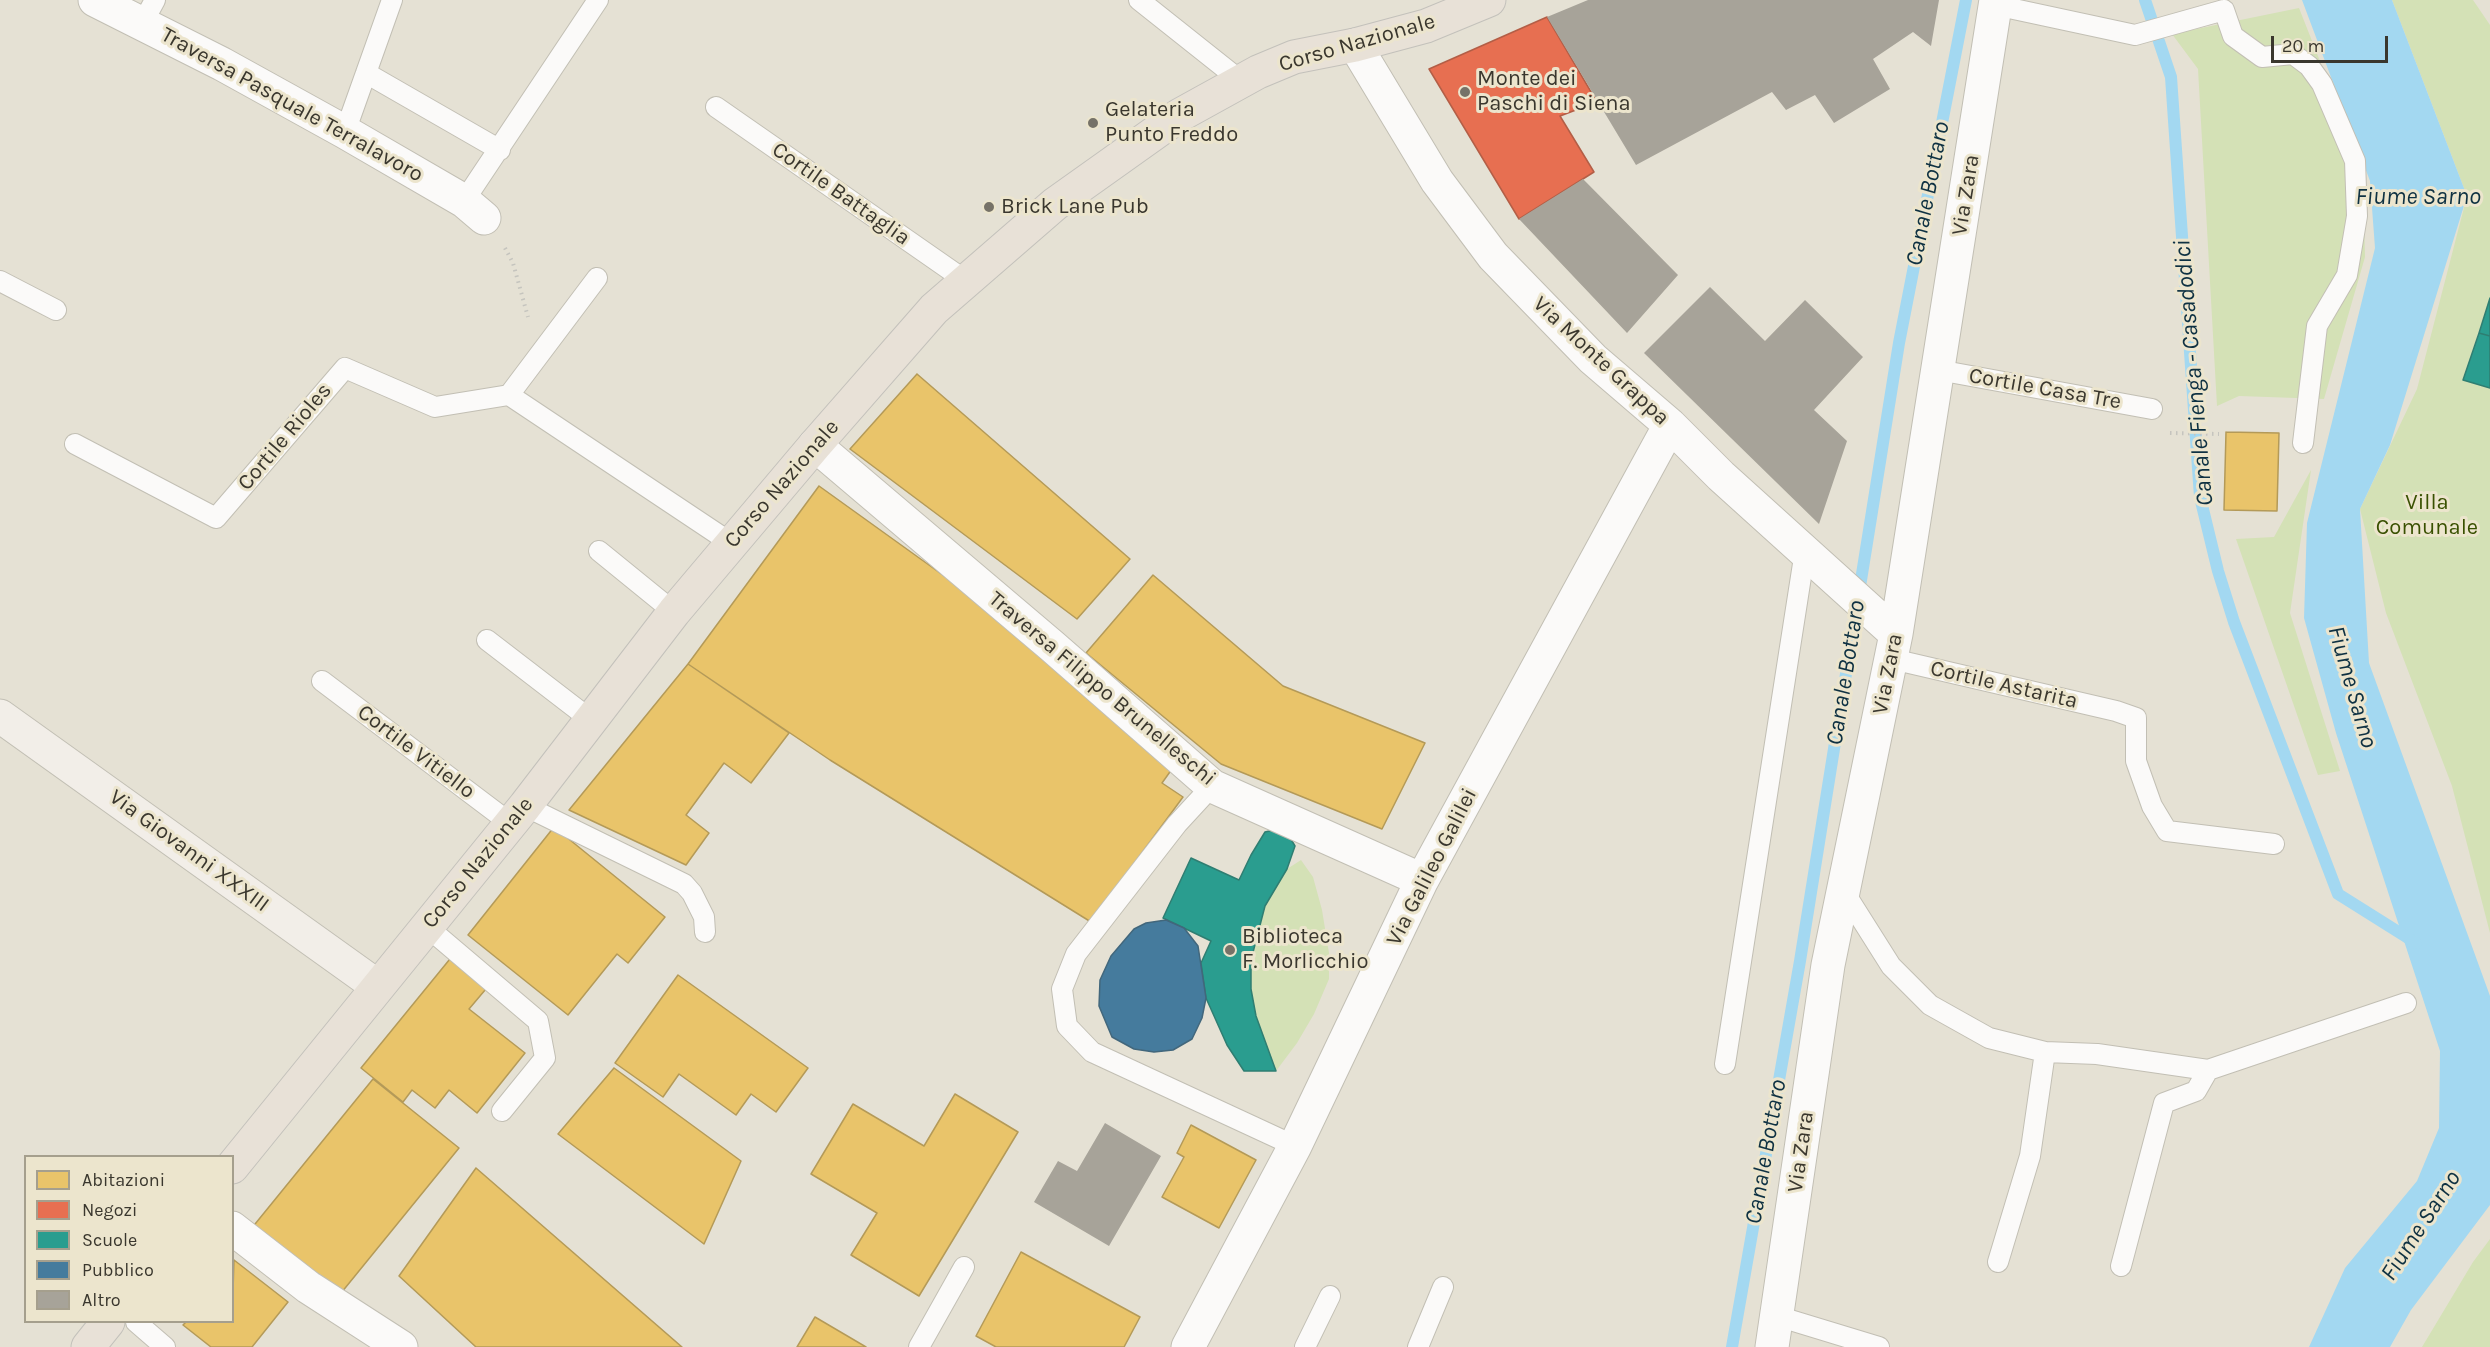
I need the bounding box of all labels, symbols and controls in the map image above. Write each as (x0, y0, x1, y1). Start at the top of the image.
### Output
street label: Corso Nazionale (1276, 8, 1438, 78)
street label: Traversa Pasquale Terralavoro (156, 22, 428, 188)
scale bar (2274, 24, 2391, 62)
text: 20 m (2282, 35, 2324, 57)
place label: Monte dei Paschi di Siena (1477, 66, 1631, 118)
marker: Monte dei Paschi di Siena (1458, 85, 1472, 99)
place label: Gelateria Punto Freddo (1105, 97, 1238, 148)
marker: Gelateria Punto Freddo (1086, 116, 1100, 130)
water label: Canale Bottaro (1900, 119, 1956, 269)
street label: Cortile Battaglia (767, 137, 915, 251)
street label: Via Zara (1947, 153, 1985, 237)
water label: Fiume Sarno (2355, 183, 2481, 211)
place label: Brick Lane Pub (1001, 194, 1149, 220)
marker: Brick Lane Pub (982, 200, 996, 214)
water label: Canale Fienga - Casadodici (2168, 239, 2220, 507)
street label: Via Monte Grappa (1527, 291, 1675, 431)
street label: Cortile Casa Tre (1967, 363, 2123, 415)
street label: Cortile Rioles (232, 378, 338, 496)
street label: Corso Nazionale (719, 414, 845, 554)
park label: Villa Comunale (2376, 490, 2478, 542)
street label: Traversa Filippo Brunelleschi (983, 586, 1221, 792)
water label: Canale Bottaro (1820, 598, 1872, 748)
water label: Fiume Sarno (2321, 623, 2383, 751)
street label: Via Zara (1867, 632, 1909, 716)
street label: Cortile Astarita (1928, 655, 2080, 715)
street label: Cortile Vitiello (352, 699, 480, 805)
street label: Via Giovanni XXXIII (104, 784, 274, 918)
street label: Via Galileo Galilei (1381, 784, 1483, 950)
street label: Corso Nazionale (417, 792, 539, 934)
place label: Biblioteca F. Morlicchio (1242, 924, 1369, 975)
marker: Biblioteca F. Morlicchio (1223, 943, 1237, 957)
water label: Canale Bottaro (1739, 1077, 1793, 1227)
street label: Via Zara (1782, 1110, 1820, 1194)
legend (24, 1155, 234, 1323)
water label: Fiume Sarno (2375, 1166, 2467, 1286)
text: Abitazioni (82, 1169, 165, 1191)
text: Negozi (82, 1199, 137, 1221)
text: Scuole (82, 1229, 137, 1251)
text: Pubblico (82, 1259, 154, 1281)
text: Altro (82, 1289, 121, 1311)

